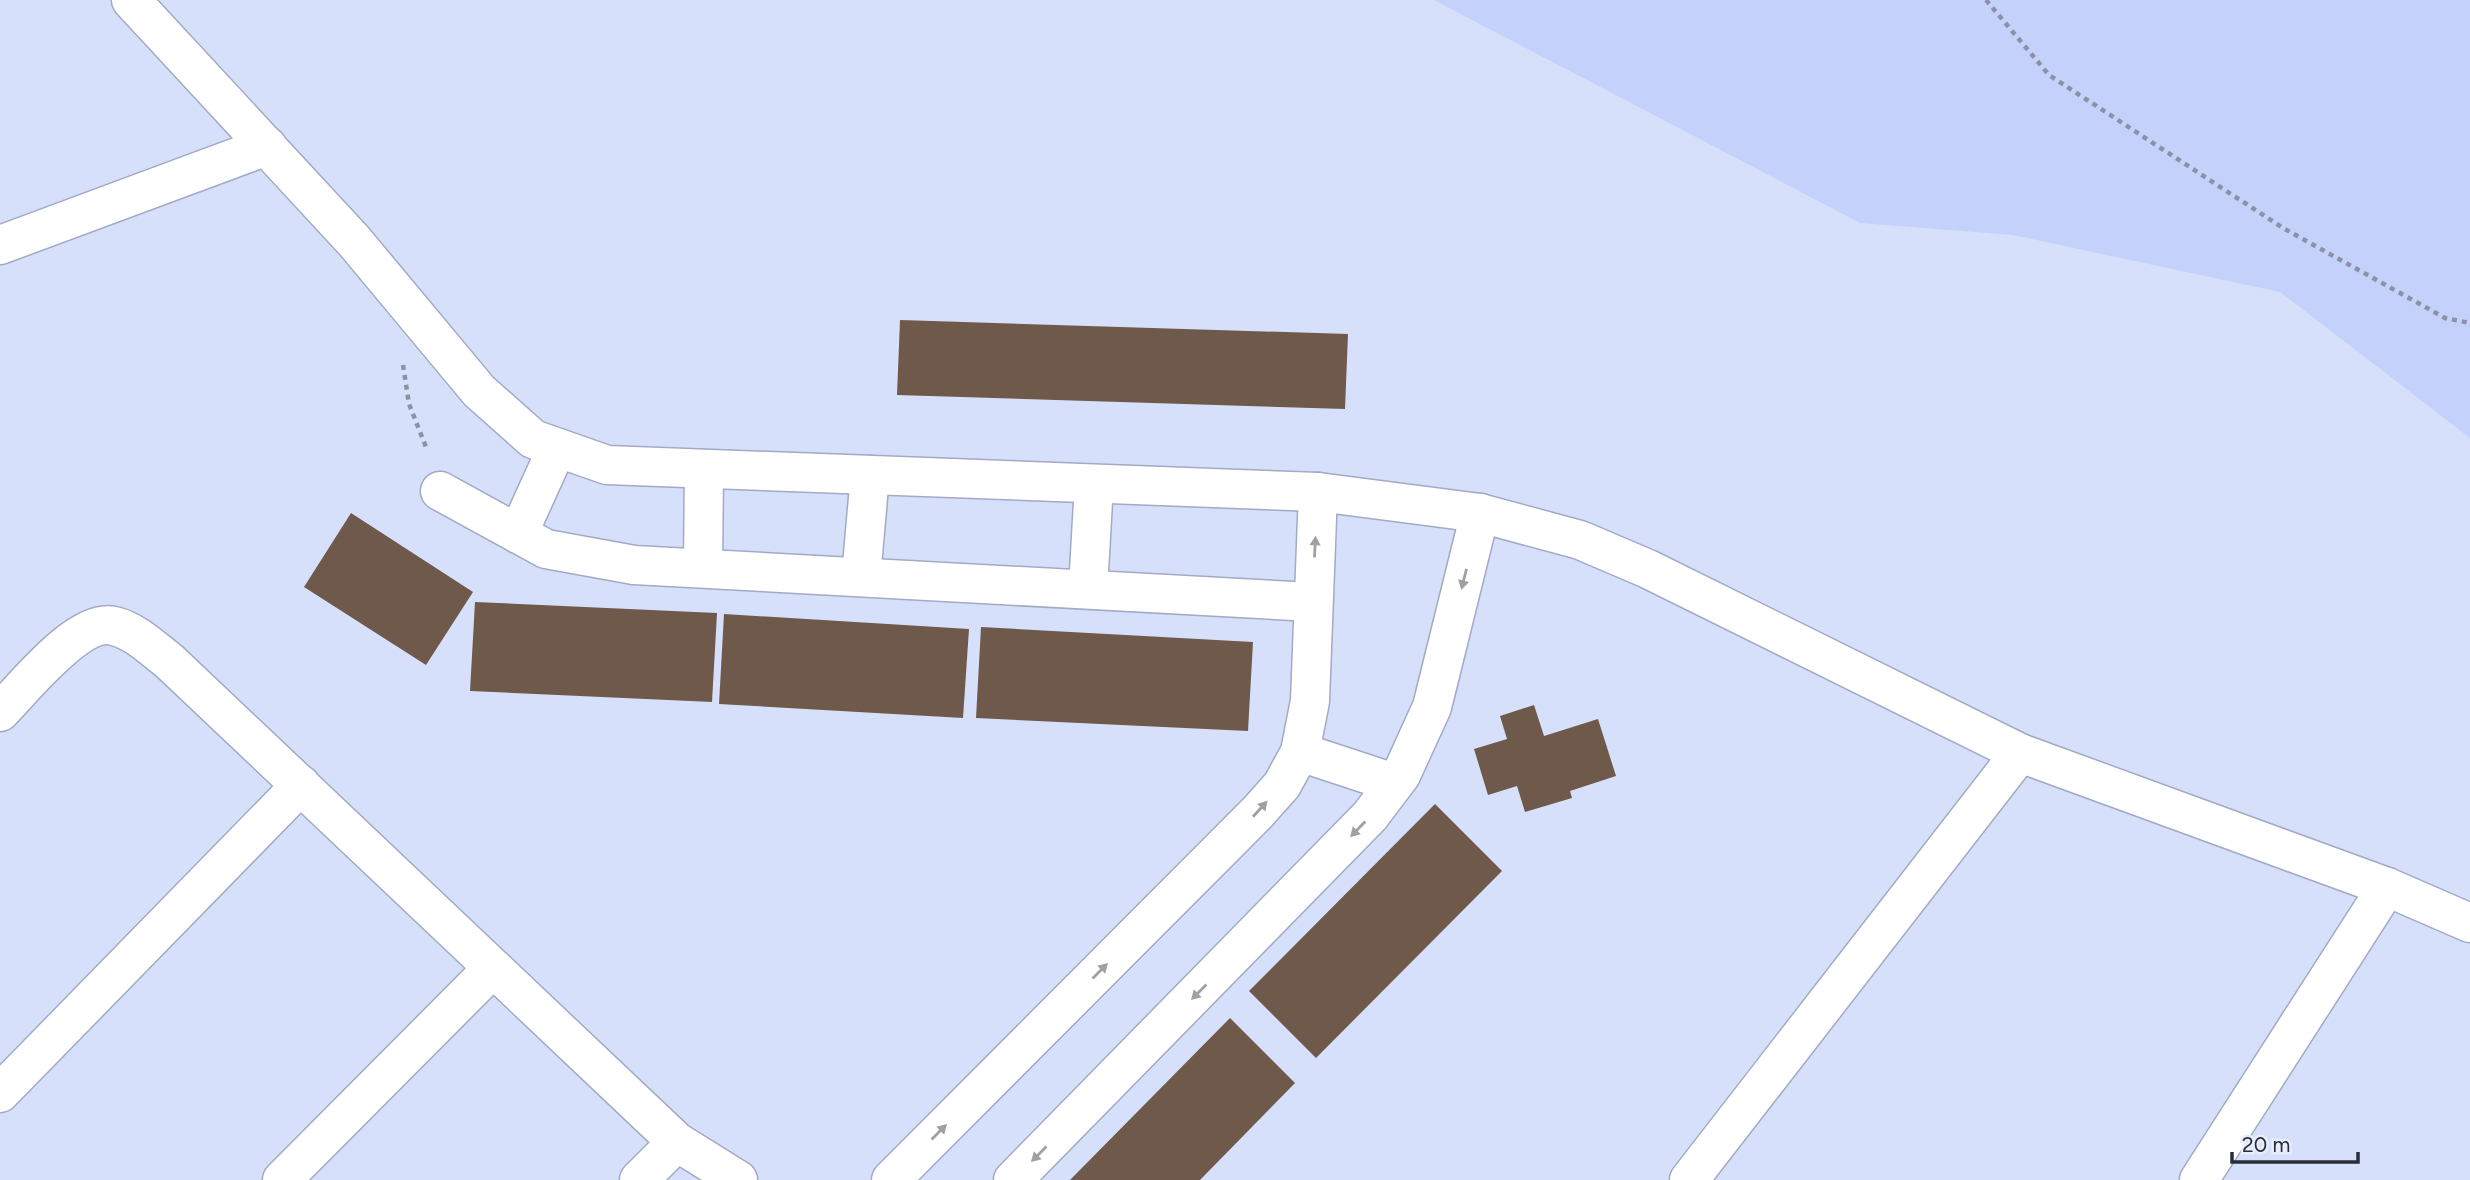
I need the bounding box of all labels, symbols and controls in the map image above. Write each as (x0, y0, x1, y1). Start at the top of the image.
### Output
one-way arrow (1310, 535, 1321, 557)
one-way arrow (1458, 568, 1469, 590)
one-way arrow (1252, 801, 1268, 818)
one-way arrow (1349, 821, 1366, 838)
one-way arrow (1092, 962, 1109, 979)
one-way arrow (1191, 984, 1208, 1000)
scale bar (2232, 1120, 2358, 1164)
one-way arrow (931, 1123, 948, 1140)
text: 20 m (2242, 1132, 2290, 1157)
one-way arrow (1031, 1145, 1047, 1162)

